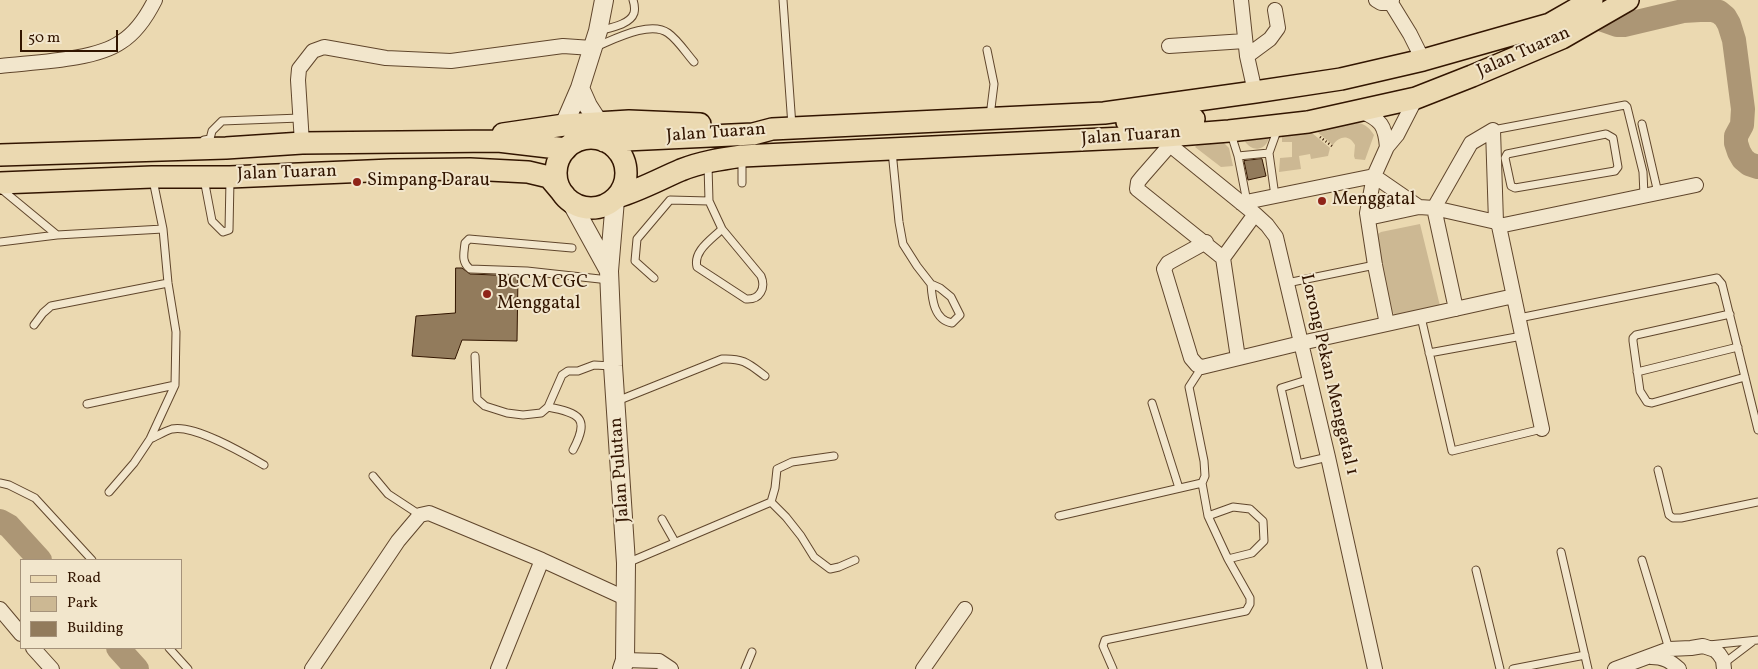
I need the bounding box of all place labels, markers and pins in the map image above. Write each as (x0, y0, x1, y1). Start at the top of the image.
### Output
place label: Simpang Darau (367, 171, 490, 193)
marker: Simpang Darau (351, 176, 363, 188)
place label: Menggatal (1332, 190, 1415, 212)
marker: Menggatal (1316, 195, 1328, 207)
place label: BCCM CGC Menggatal (497, 273, 588, 316)
marker: BCCM CGC Menggatal (481, 288, 493, 300)

